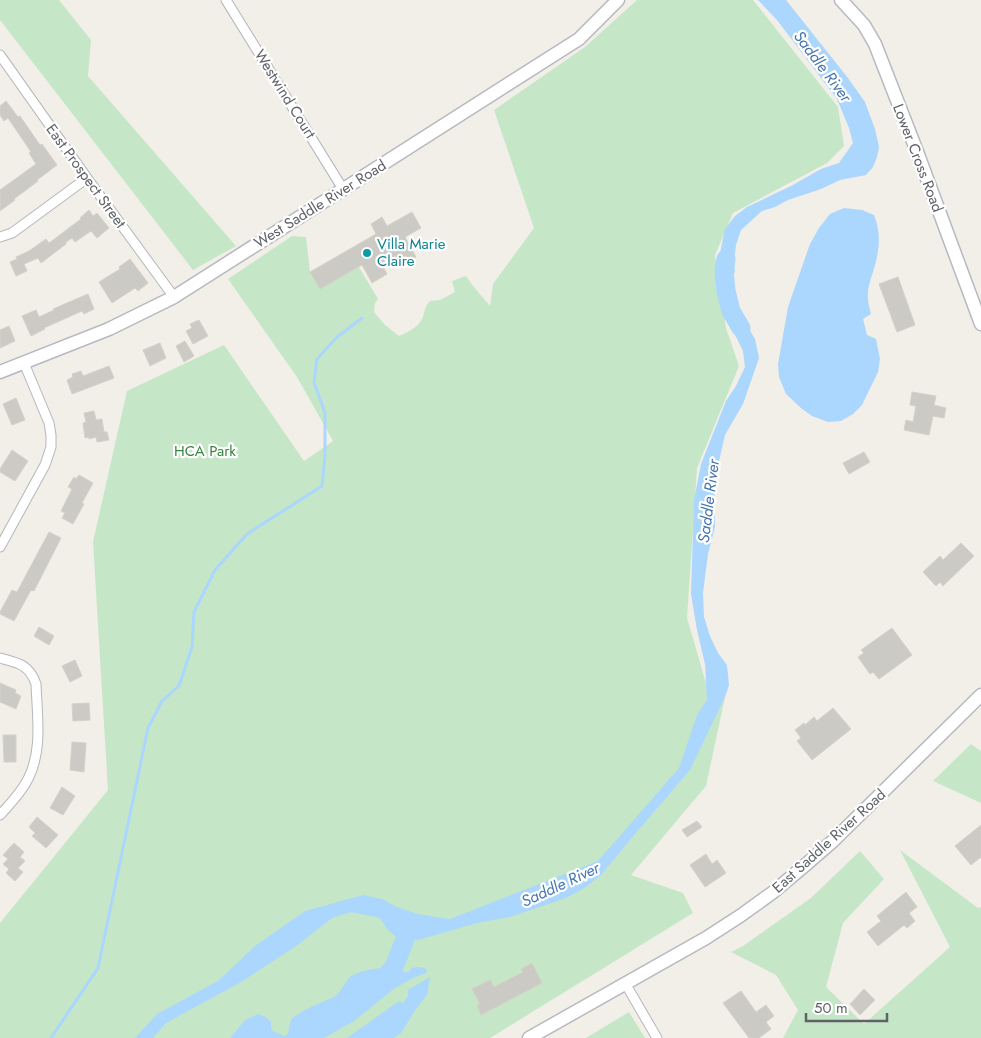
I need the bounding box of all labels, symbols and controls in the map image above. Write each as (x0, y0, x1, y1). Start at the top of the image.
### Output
water label: Saddle River (788, 26, 858, 108)
street label: Westwind Court (249, 45, 321, 143)
street label: Lower Cross Road (887, 101, 949, 215)
street label: East Prospect Street (41, 119, 132, 233)
street label: West Saddle River Road (250, 154, 390, 254)
place label: Villa Marie Claire (377, 233, 446, 272)
marker: Villa Marie Claire (361, 247, 373, 259)
park label: HCA Park (174, 440, 236, 462)
water label: Saddle River (692, 456, 725, 544)
street label: East Saddle River Road (767, 784, 891, 898)
water label: Saddle River (517, 856, 605, 913)
scale bar (806, 990, 887, 1022)
text: 50 m (814, 997, 848, 1019)

